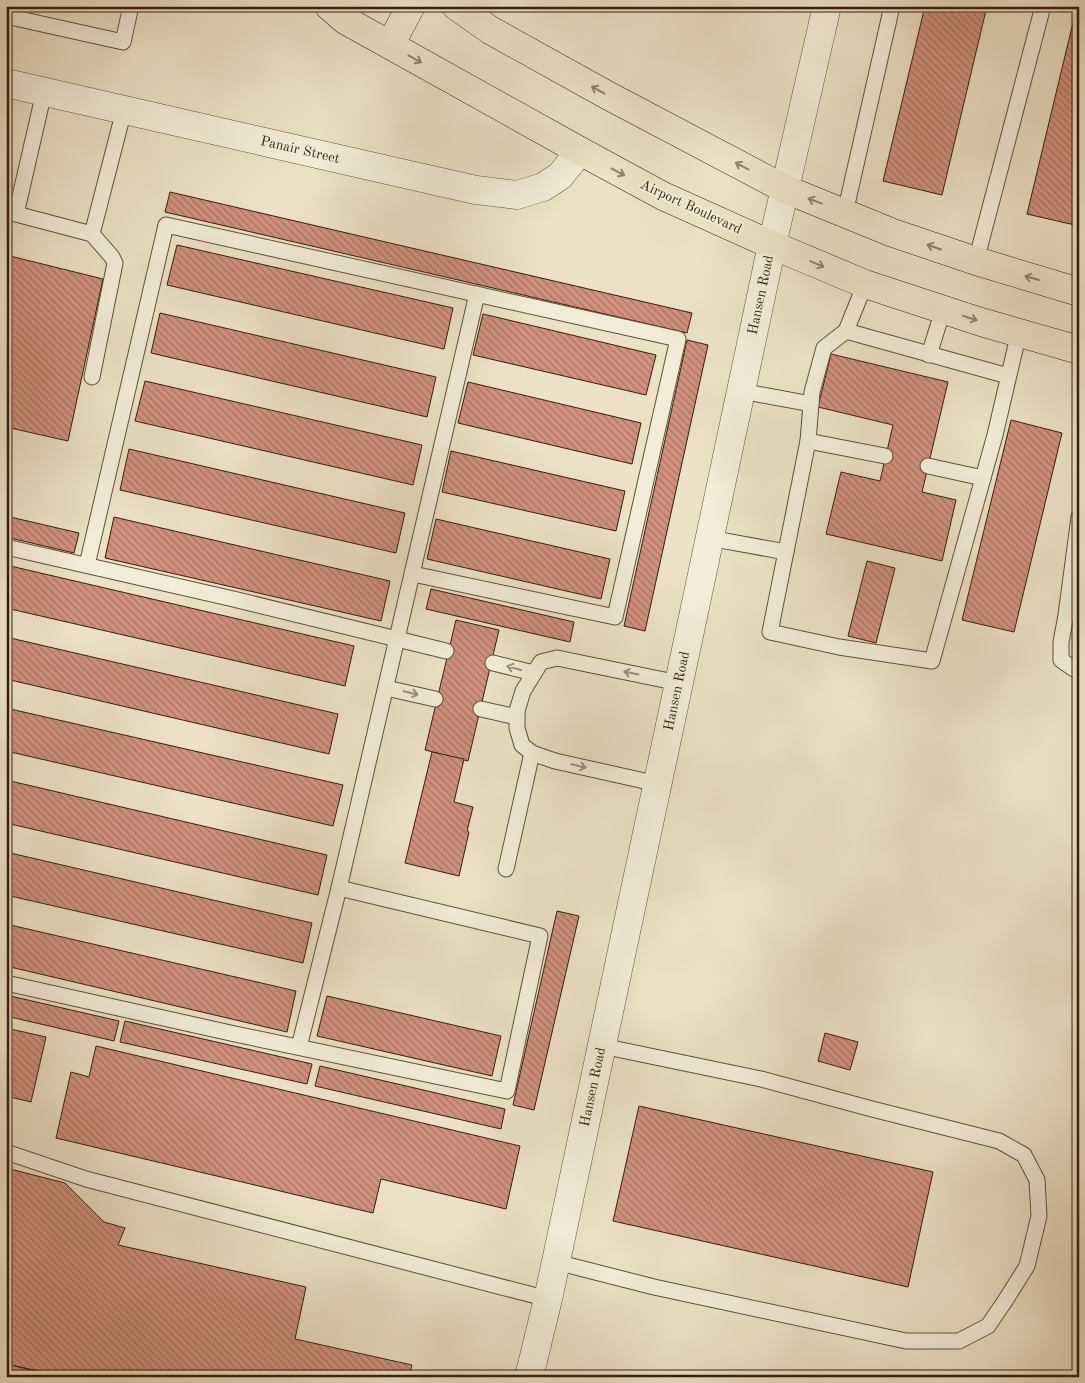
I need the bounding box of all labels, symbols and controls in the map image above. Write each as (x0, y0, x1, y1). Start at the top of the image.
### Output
one-way arrow (407, 54, 421, 64)
one-way arrow (591, 85, 606, 95)
street label: Panair Street (259, 134, 341, 166)
one-way arrow (735, 161, 750, 171)
one-way arrow (610, 167, 625, 177)
street label: Airport Boulevard (638, 177, 744, 237)
one-way arrow (808, 196, 823, 206)
one-way arrow (927, 242, 942, 251)
street label: Hansen Road (746, 254, 776, 336)
one-way arrow (809, 259, 824, 269)
one-way arrow (1024, 273, 1040, 283)
one-way arrow (962, 314, 978, 324)
street label: Hansen Road (662, 650, 692, 732)
one-way arrow (506, 663, 522, 672)
one-way arrow (623, 668, 639, 678)
one-way arrow (402, 689, 418, 698)
one-way arrow (571, 762, 587, 771)
street label: Hansen Road (578, 1046, 608, 1128)

